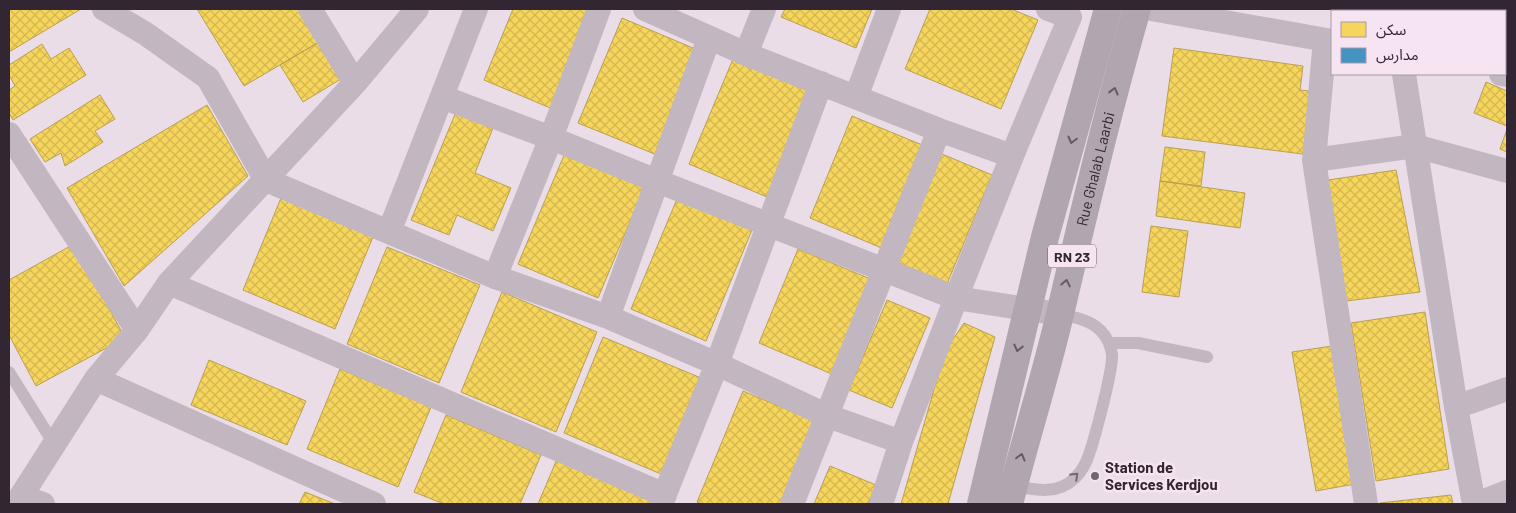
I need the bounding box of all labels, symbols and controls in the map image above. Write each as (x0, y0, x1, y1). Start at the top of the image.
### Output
legend (1331, 10, 1506, 75)
text: سكن (1376, 20, 1407, 39)
text: مدارس (1376, 45, 1419, 64)
one-way arrow (1108, 87, 1119, 96)
street label: Rue Ghalab Laarbi (1072, 110, 1118, 228)
one-way arrow (1067, 136, 1078, 145)
road number: RN 23 (1048, 245, 1096, 268)
one-way arrow (1060, 278, 1071, 287)
one-way arrow (1013, 344, 1024, 353)
one-way arrow (1016, 453, 1026, 462)
place label: Station de Services Kerdjou (1105, 458, 1218, 493)
marker: Station de Services Kerdjou (1089, 470, 1101, 482)
one-way arrow (1069, 473, 1078, 482)

